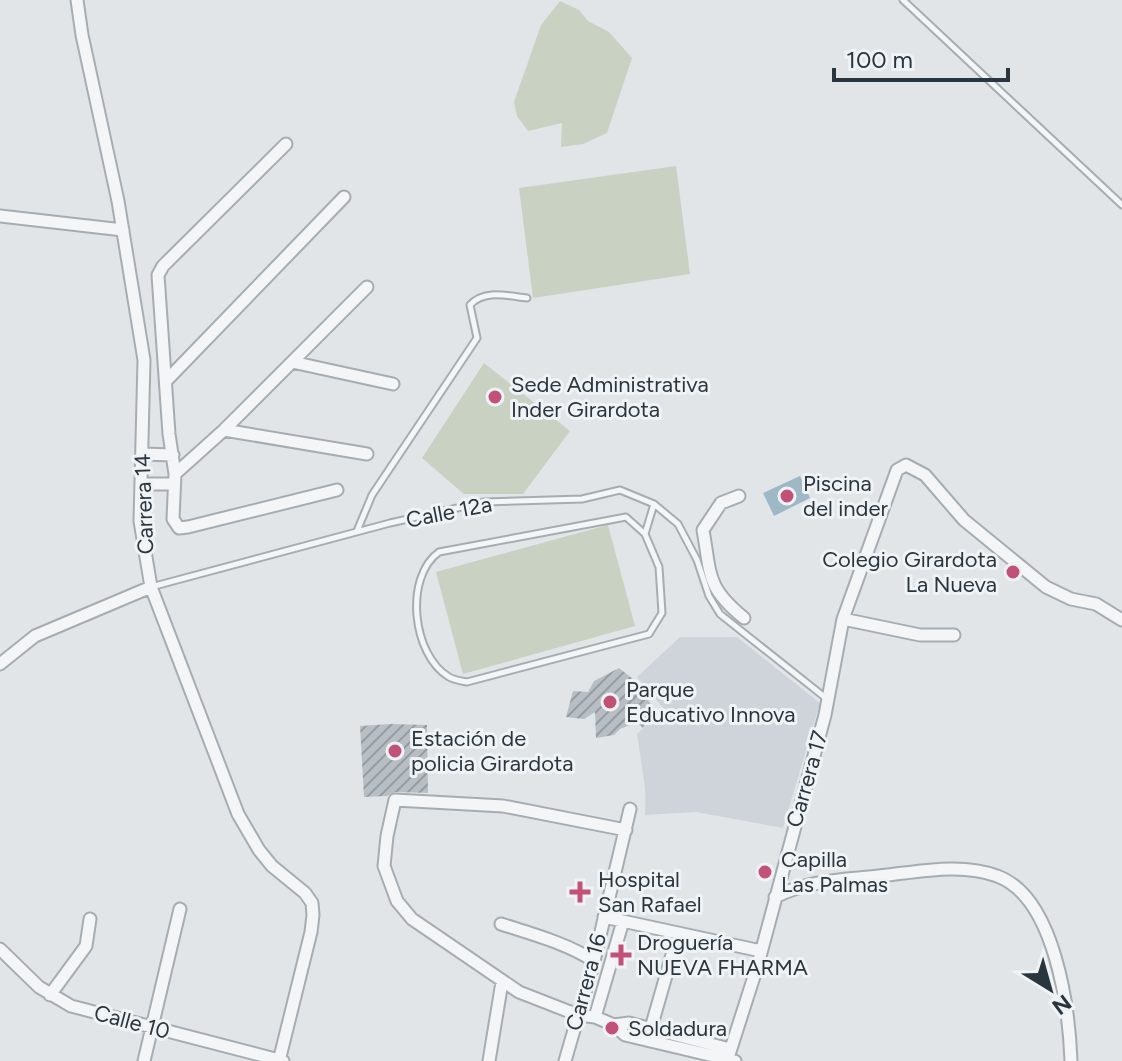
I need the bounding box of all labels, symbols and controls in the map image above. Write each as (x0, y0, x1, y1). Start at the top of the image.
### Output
scale bar (834, 32, 1008, 82)
text: 100 m (846, 45, 913, 74)
place label: Sede Administrativa Inder Girardota (511, 371, 709, 423)
marker: Sede Administrativa Inder Girardota (486, 388, 504, 406)
street label: Carrera 14 (129, 453, 159, 555)
place label: Piscina del inder (803, 470, 888, 522)
marker: Piscina del inder (778, 487, 796, 505)
street label: Calle 12a (404, 490, 494, 534)
place label: Colegio Girardota La Nueva (822, 546, 997, 598)
marker: Colegio Girardota La Nueva (1004, 563, 1022, 581)
place label: Parque Educativo Innova (626, 676, 796, 728)
marker: Parque Educativo Innova (601, 693, 619, 711)
place label: Estación de policia Girardota (411, 725, 573, 777)
street label: Carrera 17 (780, 728, 834, 830)
marker: Estación de policia Girardota (386, 742, 404, 760)
place label: Capilla Las Palmas (781, 846, 888, 898)
marker: Capilla Las Palmas (756, 863, 774, 881)
place label: Hospital San Rafael (598, 866, 702, 918)
marker: Hospital San Rafael (569, 881, 591, 903)
place label: Droguería NUEVA FHARMA (637, 929, 808, 981)
street label: Carrera 16 (560, 930, 612, 1034)
marker: Droguería NUEVA FHARMA (612, 946, 630, 964)
north arrow (1010, 949, 1090, 1029)
text: N (1047, 989, 1077, 1020)
street label: Calle 10 (91, 999, 173, 1045)
place label: Soldadura (628, 1015, 727, 1042)
marker: Soldadura (603, 1019, 621, 1037)

